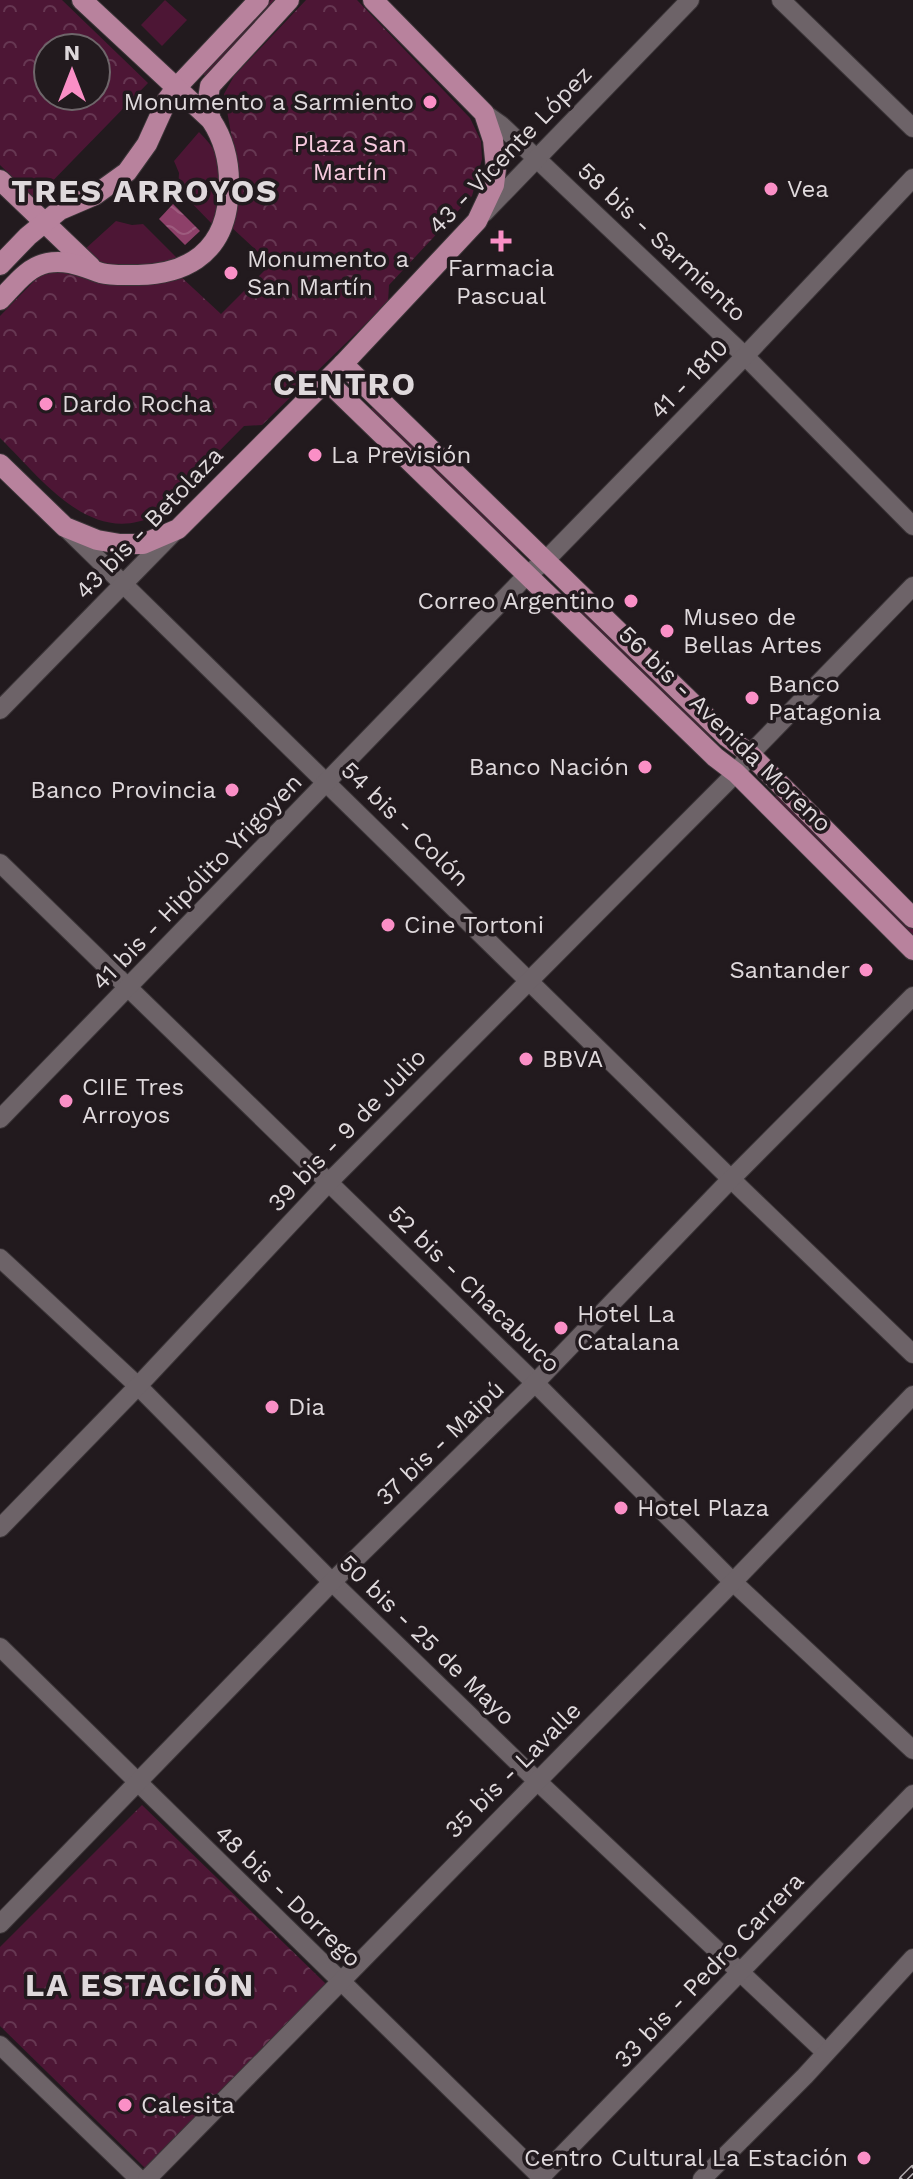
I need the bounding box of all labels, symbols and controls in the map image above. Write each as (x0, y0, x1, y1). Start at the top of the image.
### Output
north arrow (32, 32, 112, 112)
text: N (64, 40, 80, 65)
street label: 43 - Vicente López (423, 60, 597, 240)
place label: Monumento a Sarmiento (124, 88, 414, 116)
marker: Monumento a Sarmiento (421, 93, 439, 111)
park label: Plaza San Martín (293, 130, 407, 186)
street label: 58 bis - Sarmiento (572, 157, 752, 327)
district label: TRES ARROYOS (11, 172, 279, 210)
place label: Vea (787, 175, 829, 203)
marker: Vea (762, 180, 780, 198)
marker: Farmacia Pascual (492, 232, 510, 250)
place label: Monumento a San Martín (247, 245, 409, 301)
place label: Farmacia Pascual (448, 254, 554, 310)
marker: Monumento a San Martín (222, 264, 240, 282)
street label: 41 - 1810 (644, 333, 734, 425)
district label: CENTRO (273, 365, 417, 403)
place label: Dardo Rocha (62, 390, 212, 418)
marker: Dardo Rocha (37, 395, 55, 413)
street label: 43 bis - Betolaza (69, 441, 229, 605)
place label: La Previsión (331, 441, 471, 469)
marker: La Previsión (306, 446, 324, 464)
place label: Correo Argentino (417, 587, 615, 615)
marker: Correo Argentino (622, 592, 640, 610)
place label: Museo de Bellas Artes (683, 603, 822, 659)
street label: 56 bis - Avenida Moreno (613, 620, 837, 838)
marker: Museo de Bellas Artes (658, 622, 676, 640)
place label: Banco Patagonia (768, 670, 881, 726)
marker: Banco Patagonia (743, 689, 761, 707)
place label: Banco Nación (469, 753, 629, 781)
street label: 54 bis - Colón (335, 756, 475, 892)
marker: Banco Nación (636, 758, 654, 776)
street label: 41 bis - Hipólito Yrigoyen (86, 768, 308, 996)
place label: Banco Provincia (30, 776, 216, 804)
marker: Banco Provincia (223, 781, 241, 799)
place label: Cine Tortoni (404, 911, 544, 939)
marker: Cine Tortoni (379, 916, 397, 934)
place label: Santander (729, 956, 850, 984)
marker: Santander (857, 961, 875, 979)
street label: 39 bis - 9 de Julio (262, 1043, 432, 1217)
place label: BBVA (542, 1045, 603, 1073)
marker: BBVA (517, 1050, 535, 1068)
place label: CIIE Tres Arroyos (82, 1073, 184, 1129)
marker: CIIE Tres Arroyos (57, 1092, 75, 1110)
street label: 52 bis - Chacabuco (382, 1200, 566, 1378)
place label: Hotel La Catalana (577, 1300, 680, 1356)
marker: Hotel La Catalana (552, 1319, 570, 1337)
street label: 37 bis - Maipú (370, 1375, 510, 1511)
place label: Dia (288, 1393, 325, 1421)
marker: Dia (263, 1398, 281, 1416)
place label: Hotel Plaza (637, 1494, 769, 1522)
marker: Hotel Plaza (612, 1499, 630, 1517)
street label: 50 bis - 25 de Mayo (333, 1549, 521, 1731)
street label: 35 bis - Lavalle (439, 1696, 587, 1844)
street label: 48 bis - Dorrego (209, 1819, 367, 1973)
street label: 33 bis - Pedro Carrera (609, 1867, 809, 2073)
district label: LA ESTACIÓN (25, 1966, 255, 2004)
place label: Calesita (141, 2091, 235, 2119)
marker: Calesita (116, 2096, 134, 2114)
place label: Centro Cultural La Estación (524, 2144, 848, 2172)
marker: Centro Cultural La Estación (855, 2149, 873, 2167)

